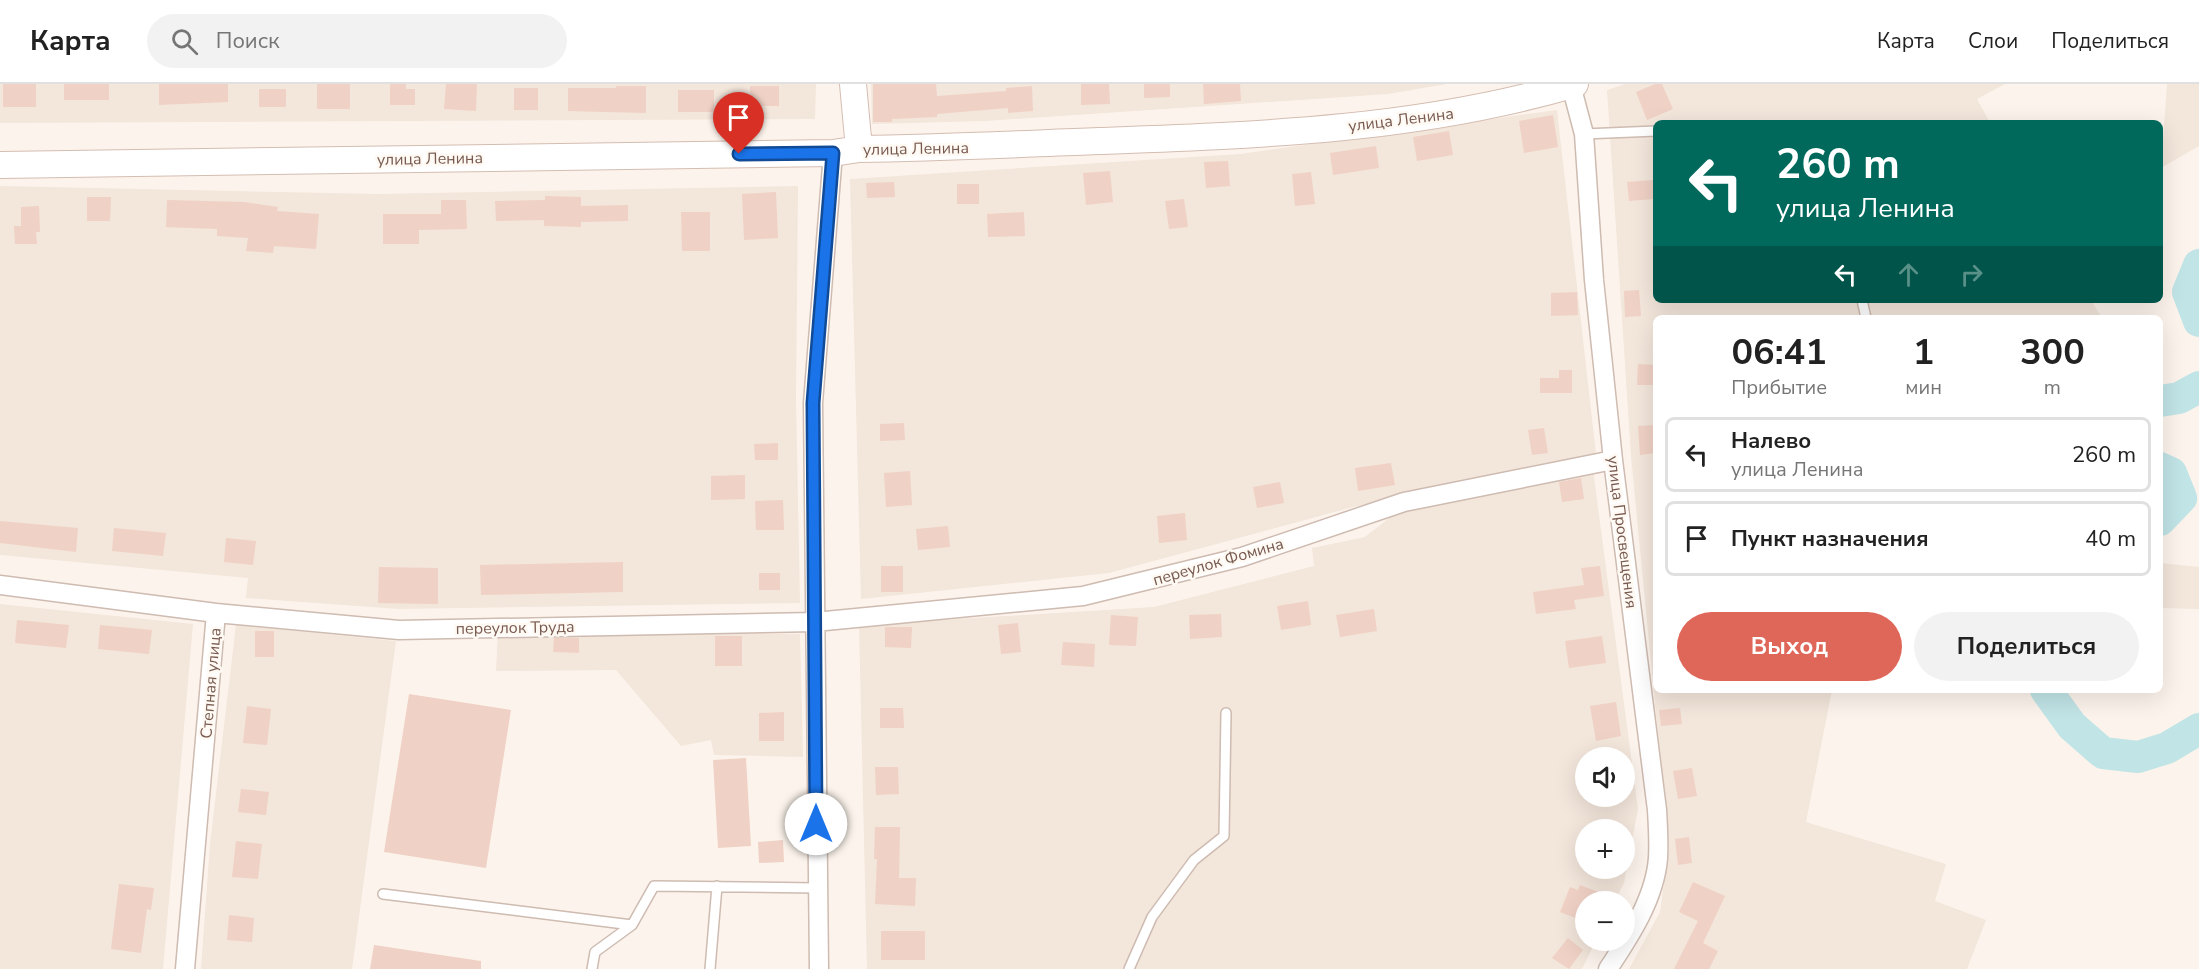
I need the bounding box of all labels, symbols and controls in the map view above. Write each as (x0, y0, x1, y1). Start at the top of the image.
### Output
search box (147, 14, 567, 68)
text: Карта (30, 22, 111, 60)
icon: search (168, 25, 201, 58)
text: Поиск (216, 26, 280, 56)
text: Карта (1877, 27, 1935, 55)
text: Слои (1968, 27, 2018, 55)
text: Поделиться (2051, 27, 2169, 55)
pin (713, 92, 764, 154)
icon: arrive (722, 101, 755, 134)
street label: улица Ленина (1347, 103, 1455, 137)
text: 260 m (1776, 136, 1900, 193)
street label: улица Ленина (863, 137, 969, 161)
icon: left (1677, 144, 1755, 222)
street label: улица Ленина (377, 147, 483, 171)
text: улица Ленина (1776, 190, 1955, 227)
icon: left (1829, 258, 1862, 291)
icon: ahead (1892, 258, 1925, 291)
icon: right (1955, 258, 1988, 291)
text: 06:41 (1731, 328, 1827, 377)
text: 1 (1913, 328, 1934, 377)
text: 300 (2020, 328, 2085, 377)
text: Прибытие (1731, 374, 1827, 401)
text: мин (1905, 374, 1942, 401)
text: m (2044, 374, 2061, 401)
text: Налево (1731, 426, 1811, 456)
icon: left (1680, 438, 1713, 471)
text: 260 m (2072, 440, 2136, 470)
street label: улица Просвещения (1602, 455, 1642, 610)
text: улица Ленина (1731, 456, 1864, 483)
icon: arrive (1680, 522, 1713, 555)
text: Пункт назначения (1731, 524, 1929, 554)
text: 40 m (2085, 524, 2136, 554)
street label: переулок Фомина (1150, 533, 1286, 591)
button: Выход (1677, 612, 1902, 681)
button: Поделиться (1914, 612, 2139, 681)
street label: переулок Труда (455, 616, 575, 640)
street label: Степная улица (195, 627, 227, 739)
map controls (1575, 747, 1635, 951)
button: sound (1575, 747, 1635, 807)
position arrow (784, 792, 848, 856)
button: + (1575, 819, 1635, 879)
button: − (1575, 891, 1635, 951)

